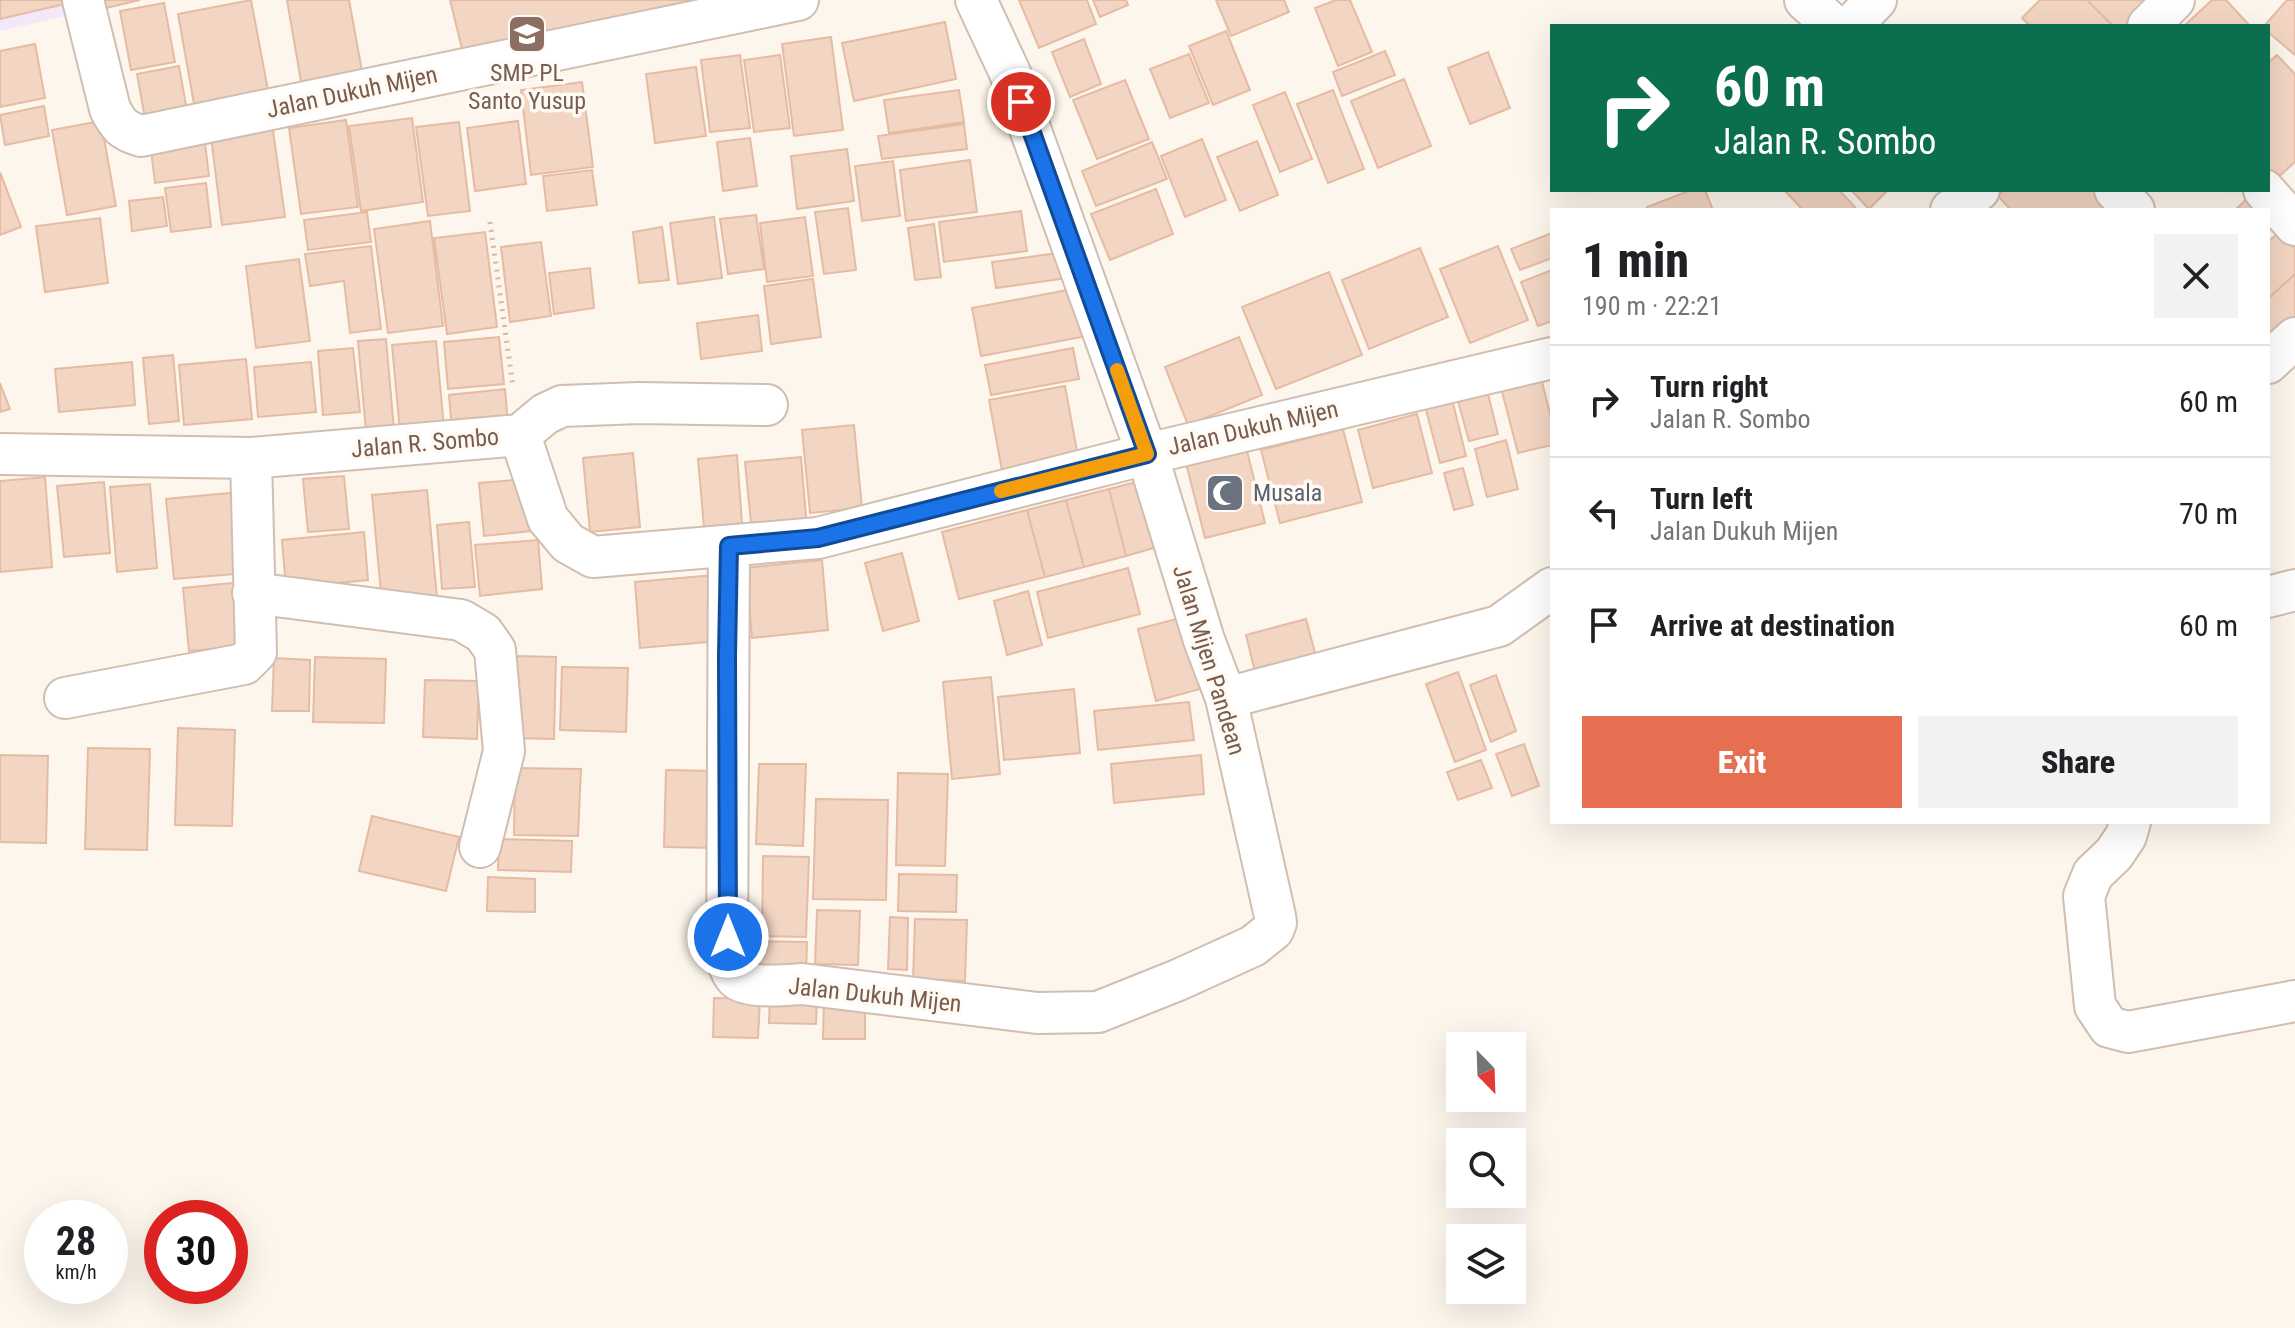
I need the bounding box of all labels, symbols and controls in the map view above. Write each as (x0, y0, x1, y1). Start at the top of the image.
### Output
school or university icon: SMP PL Santo Yusup (506, 13, 548, 55)
text: 60 m (1714, 54, 1825, 120)
icon: right (1582, 56, 1686, 160)
place label: SMP PL Santo Yusup (468, 59, 586, 115)
street label: Jalan Dukuh Mijen (264, 60, 440, 124)
pin (987, 68, 1055, 136)
icon: arrive (999, 80, 1043, 124)
text: Jalan R. Sombo (1714, 121, 1936, 163)
text: 1 min (1582, 232, 1689, 289)
button: close (2154, 234, 2238, 318)
text: 190 m · 22:21 (1582, 291, 1722, 321)
text: Turn right (1650, 369, 1768, 404)
icon: right (1582, 379, 1626, 423)
text: 60 m (2179, 384, 2238, 419)
street label: Jalan Dukuh Mijen (1165, 395, 1341, 461)
text: Jalan R. Sombo (1650, 404, 1811, 434)
street label: Jalan R. Sombo (350, 423, 500, 463)
mosque icon: Musala (1204, 472, 1246, 514)
place label: Musala (1253, 479, 1322, 507)
text: Turn left (1650, 481, 1753, 516)
icon: left (1582, 491, 1626, 535)
text: 70 m (2179, 496, 2238, 531)
text: Jalan Dukuh Mijen (1650, 516, 1838, 546)
street label: Jalan Mijen Pandean (1167, 562, 1251, 758)
icon: arrive (1582, 603, 1626, 647)
text: Arrive at destination (1650, 608, 1895, 643)
text: 60 m (2179, 608, 2238, 643)
button: Exit (1582, 716, 1902, 808)
button: Share (1918, 716, 2238, 808)
position arrow (686, 895, 770, 979)
street label: Jalan Dukuh Mijen (787, 972, 963, 1018)
north arrow (1446, 1032, 1526, 1112)
map controls (1446, 1032, 1526, 1304)
button: search (1446, 1128, 1526, 1208)
speed limit sign: 30 (144, 1200, 248, 1304)
text: 28 (56, 1218, 96, 1265)
button: layers (1446, 1224, 1526, 1304)
text: km/h (55, 1260, 97, 1284)

